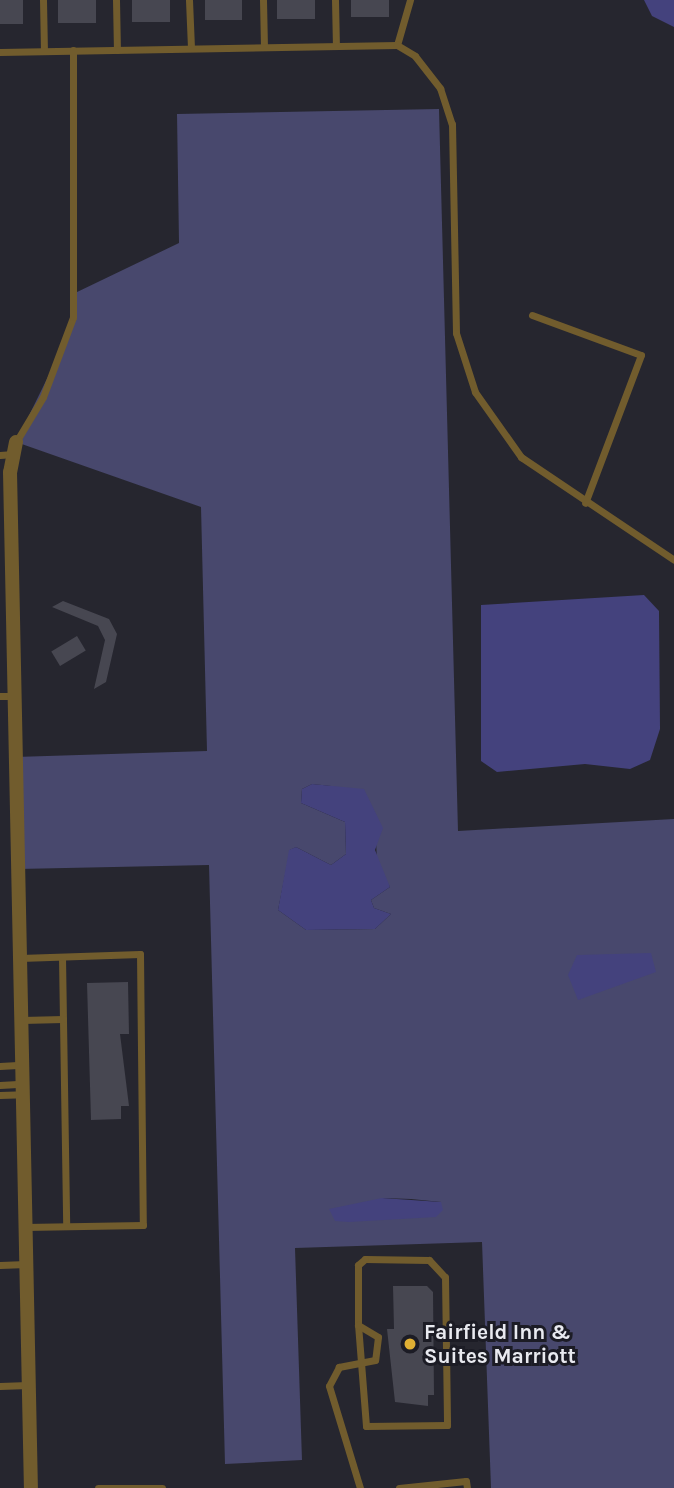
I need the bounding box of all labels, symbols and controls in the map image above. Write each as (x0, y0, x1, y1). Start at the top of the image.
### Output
place label: Fairfield Inn & Suites Marriott (424, 1319, 576, 1369)
marker: Fairfield Inn & Suites Marriott (402, 1336, 418, 1352)

